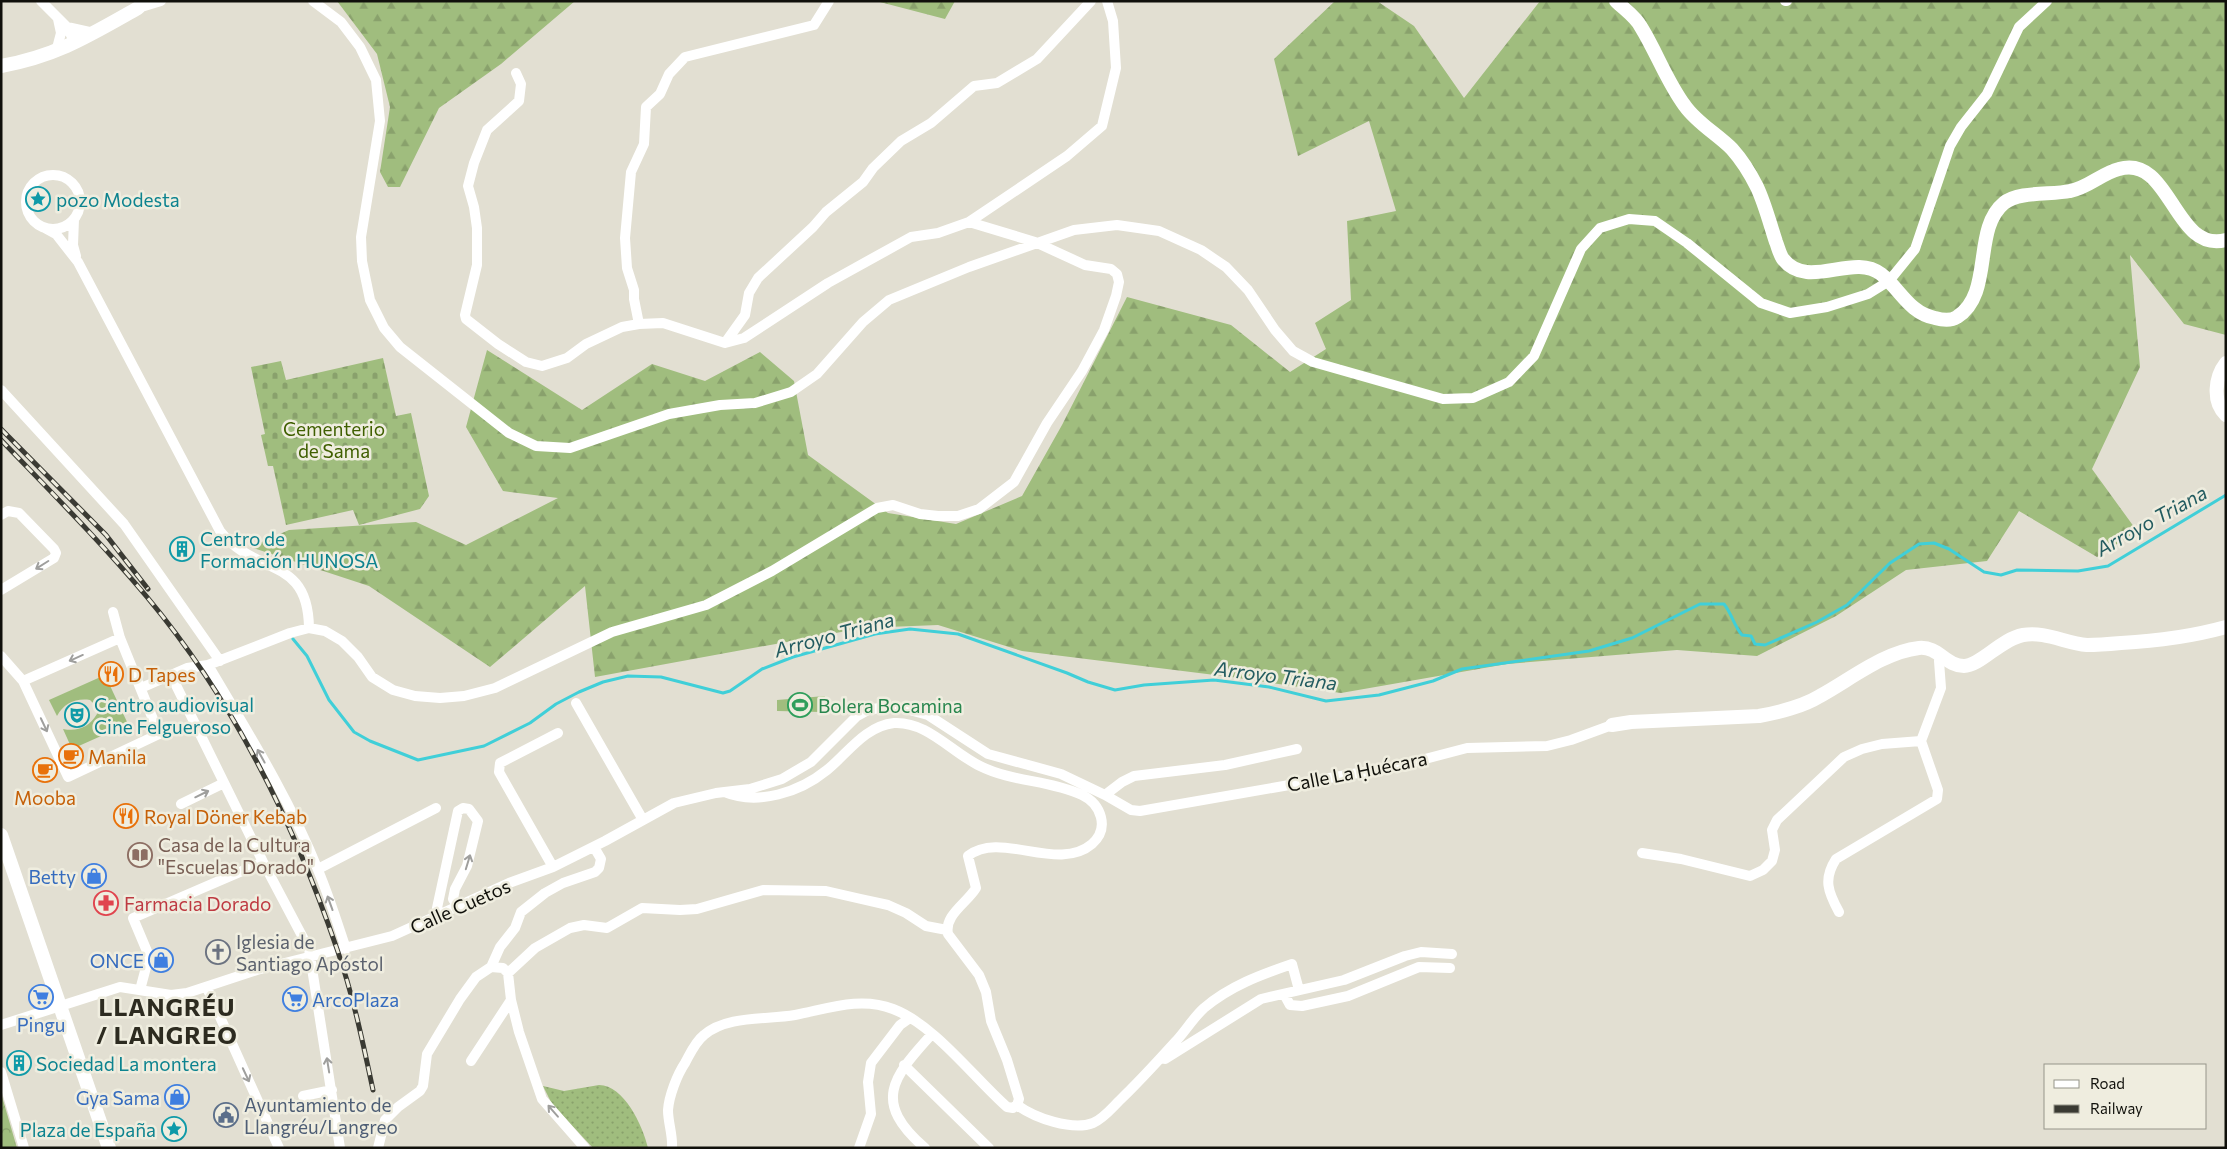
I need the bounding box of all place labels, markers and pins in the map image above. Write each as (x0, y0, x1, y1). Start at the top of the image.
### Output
place icon: pozo Modesta (25, 186, 51, 212)
place label: pozo Modesta (56, 188, 180, 211)
place label: Centro de Formación HUNOSA (200, 527, 378, 572)
building icon: Centro de Formación HUNOSA (169, 536, 195, 562)
restaurant icon: D Tapes (98, 661, 124, 687)
place label: D Tapes (128, 663, 196, 686)
sports icon: Bolera Bocamina (787, 692, 813, 718)
place label: Centro audiovisual Cine Felgueroso (94, 693, 254, 738)
place label: Bolera Bocamina (818, 694, 963, 717)
theatre icon: Centro audiovisual Cine Felgueroso (64, 702, 90, 728)
cafe icon: Manila (58, 743, 84, 769)
place label: Manila (88, 745, 146, 768)
cafe icon: Mooba (32, 757, 58, 783)
place label: Mooba (14, 786, 76, 809)
restaurant icon: Royal Döner Kebab (113, 803, 139, 829)
place label: Royal Döner Kebab (144, 805, 307, 828)
place label: Casa de la Cultura "Escuelas Dorado" (158, 833, 314, 878)
library icon: Casa de la Cultura "Escuelas Dorado" (127, 842, 153, 868)
shop icon: Betty (81, 863, 107, 889)
place label: Betty (28, 865, 76, 888)
pharmacy icon: Farmacia Dorado (93, 890, 119, 916)
place label: Farmacia Dorado (124, 892, 271, 915)
place label: Iglesia de Santiago Apóstol (236, 930, 384, 975)
church icon: Iglesia de Santiago Apóstol (205, 939, 231, 965)
shop icon: ONCE (148, 947, 174, 973)
place label: ONCE (90, 949, 144, 972)
supermarket icon: Pingu (28, 984, 54, 1010)
supermarket icon: ArcoPlaza (282, 986, 308, 1012)
place label: ArcoPlaza (312, 988, 399, 1011)
place label: Pingu (17, 1013, 65, 1036)
building icon: Sociedad La montera (6, 1050, 32, 1076)
place label: Sociedad La montera (36, 1052, 217, 1075)
shop icon: Gya Sama (164, 1084, 190, 1110)
place label: Gya Sama (76, 1086, 160, 1109)
place label: Ayuntamiento de Llangréu/Langreo (244, 1093, 398, 1138)
public building icon: Ayuntamiento de Llangréu/Langreo (213, 1102, 239, 1128)
place icon: Plaza de España (161, 1116, 187, 1142)
place label: Plaza de España (20, 1118, 156, 1141)

